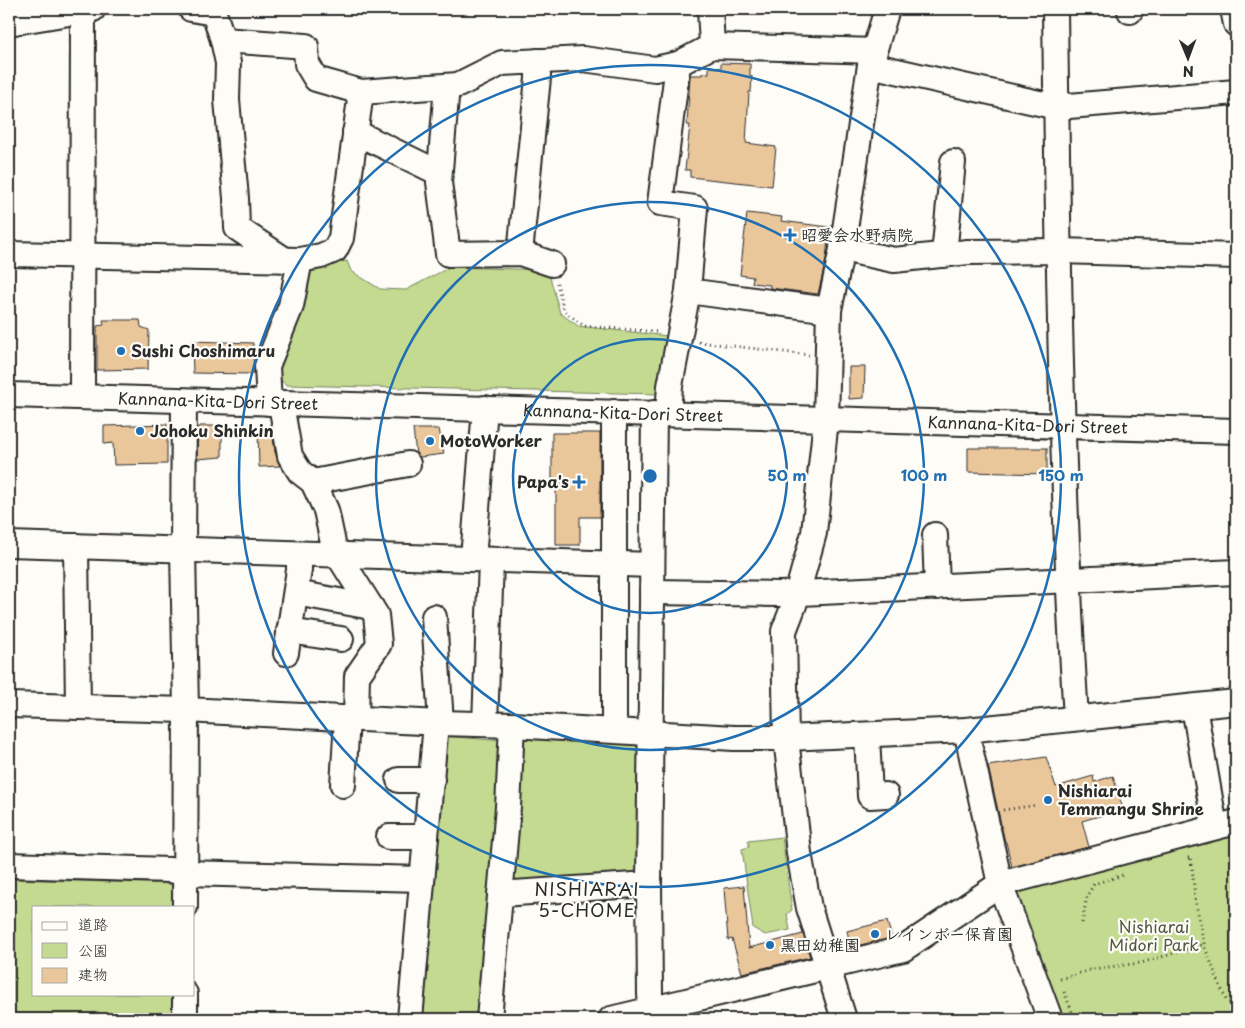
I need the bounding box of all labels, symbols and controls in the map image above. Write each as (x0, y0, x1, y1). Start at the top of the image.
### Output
north arrow (1162, 32, 1212, 82)
text: N (1183, 61, 1194, 82)
place label: 昭愛会水野病院 (801, 222, 913, 246)
marker: 昭愛会水野病院 (783, 228, 797, 242)
place label: Sushi Choshimaru (131, 338, 275, 362)
marker: Sushi Choshimaru (115, 345, 127, 357)
street label: Kannana-Kita-Dori Street (117, 385, 319, 415)
street label: Kannana-Kita-Dori Street (522, 397, 724, 427)
street label: Kannana-Kita-Dori Street (927, 409, 1129, 439)
place label: Johoku Shinkin (150, 418, 274, 442)
marker: Johoku Shinkin (134, 425, 146, 437)
place label: MotoWorker (440, 428, 543, 452)
marker: MotoWorker (424, 435, 436, 447)
text: 50 m (768, 463, 806, 486)
text: 100 m (901, 463, 947, 486)
text: 150 m (1038, 463, 1084, 486)
centre of rings (641, 467, 659, 485)
place label: Papa's (517, 469, 569, 493)
marker: Papa's (573, 476, 585, 488)
place label: Nishiarai Temmangu Shrine (1058, 778, 1204, 820)
marker: Nishiarai Temmangu Shrine (1042, 794, 1054, 806)
district label: NISHIARAI 5-CHOME (534, 875, 640, 923)
legend (32, 906, 195, 996)
text: 道路 (78, 912, 108, 935)
park label: Nishiarai Midori Park (1109, 914, 1199, 956)
place label: レインボー保育園 (885, 921, 1013, 945)
marker: レインボー保育園 (869, 928, 881, 940)
place label: 黒田幼稚園 (780, 932, 860, 956)
text: 公園 (78, 938, 108, 961)
marker: 黒田幼稚園 (764, 939, 776, 951)
text: 建物 (78, 962, 108, 985)

